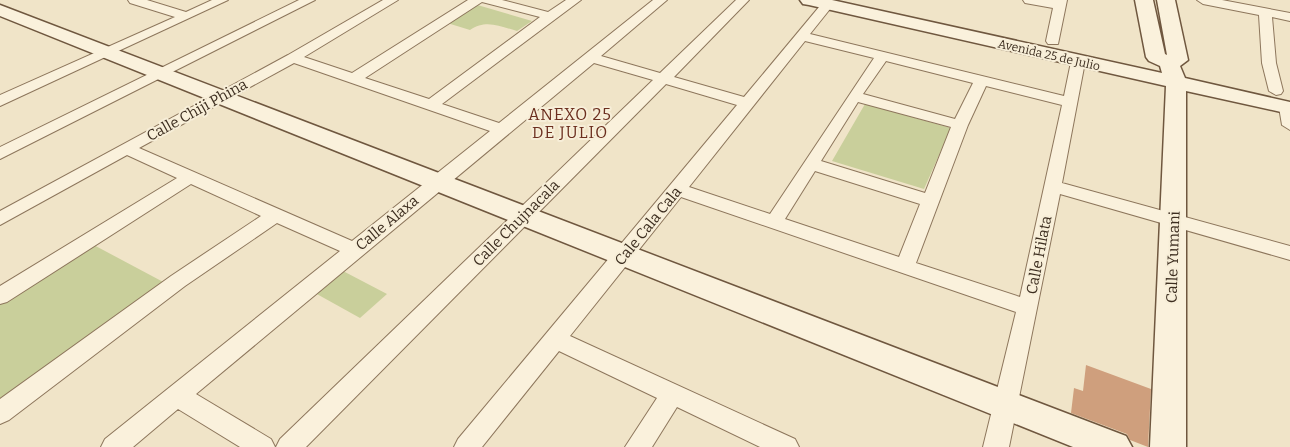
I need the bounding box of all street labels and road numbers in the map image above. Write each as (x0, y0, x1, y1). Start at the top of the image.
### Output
street label: Avenida 25 de Julio (997, 36, 1101, 74)
street label: Calle Chiji Phina (144, 75, 250, 145)
street label: Calle Chujnacala (469, 176, 563, 270)
street label: Cale Cala Cala (611, 183, 685, 269)
street label: Calle Alaxa (352, 192, 422, 254)
street label: Calle Yumani (1162, 210, 1184, 303)
street label: Calle Hilata (1023, 214, 1055, 296)

